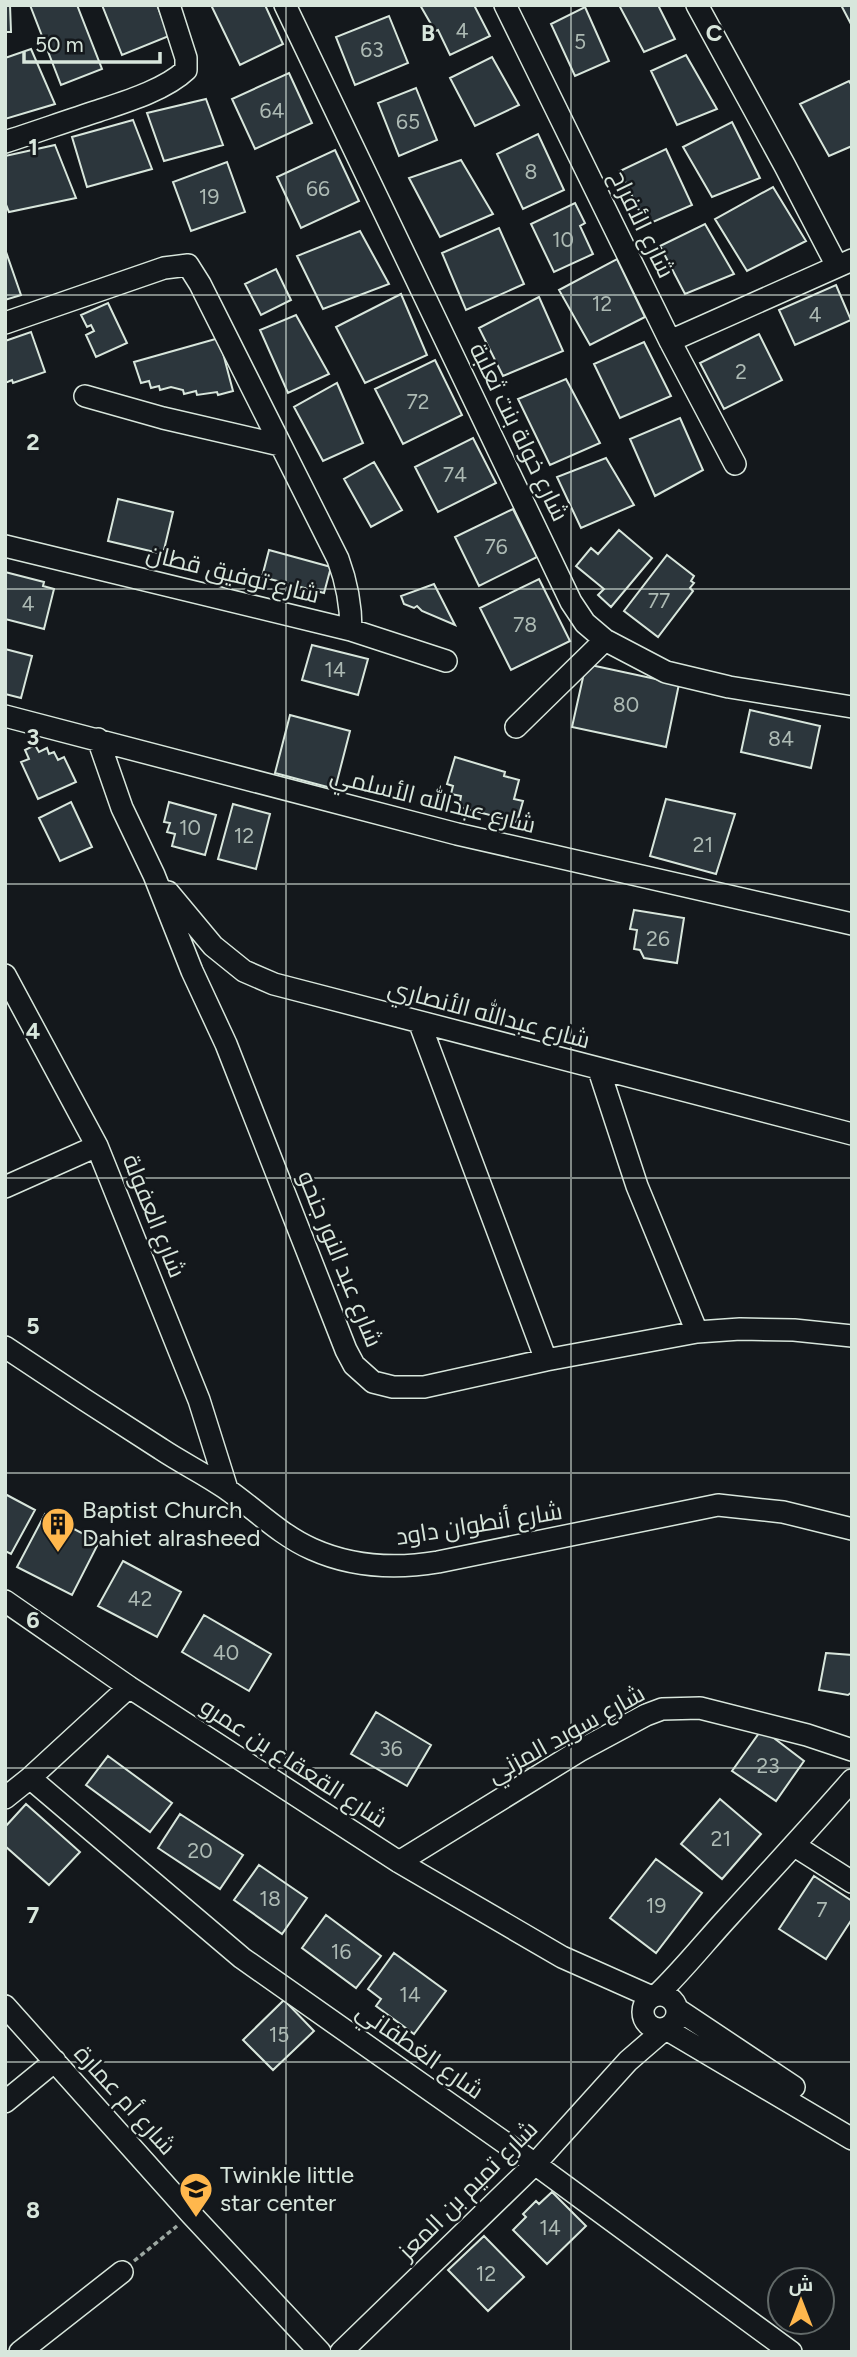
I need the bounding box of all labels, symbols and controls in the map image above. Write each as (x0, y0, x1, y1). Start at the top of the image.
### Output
house number: 4 (455, 18, 469, 43)
text: B (421, 19, 435, 47)
text: C (706, 19, 723, 47)
scale bar (24, 21, 161, 65)
house number: 5 (574, 29, 586, 54)
text: 50 m (35, 32, 84, 57)
house number: 63 (360, 37, 384, 62)
house number: 64 (260, 98, 284, 123)
house number: 65 (396, 109, 420, 134)
text: 1 (28, 133, 38, 161)
house number: 8 (525, 159, 537, 184)
street label: شارع الأفراح (602, 165, 681, 283)
house number: 66 (306, 176, 330, 201)
house number: 19 (199, 184, 219, 209)
house number: 10 (552, 227, 574, 252)
house number: 12 (592, 291, 612, 316)
house number: 4 (808, 302, 822, 327)
street label: شارع خولة بنت ثعلبة (462, 338, 575, 527)
house number: 2 (735, 359, 747, 384)
house number: 72 (406, 389, 430, 414)
text: 2 (26, 428, 40, 456)
house number: 74 (443, 462, 467, 487)
house number: 76 (484, 534, 508, 559)
street label: شارع توفيق قطان (143, 538, 323, 611)
house number: 77 (648, 588, 670, 613)
house number: 4 (21, 591, 35, 616)
house number: 78 (513, 612, 537, 637)
house number: 14 (324, 657, 346, 682)
house number: 80 (613, 692, 639, 717)
text: 3 (27, 723, 39, 751)
house number: 84 (768, 726, 794, 751)
street label: شارع عبدالله الأسلمي (326, 759, 539, 844)
house number: 10 (179, 815, 201, 840)
house number: 12 (234, 823, 254, 848)
house number: 21 (693, 832, 713, 857)
house number: 26 (646, 926, 670, 951)
street label: شارع عبدالله الأنصاري (384, 972, 594, 1058)
text: 4 (26, 1017, 40, 1045)
street label: شارع العفولة (115, 1150, 192, 1282)
street label: شارع عبد النور جنحو (290, 1167, 389, 1352)
text: 5 (26, 1312, 40, 1340)
place label: Baptist Church Dahiet alrasheed (82, 1495, 261, 1552)
street label: شارع أنطوان داود (393, 1495, 565, 1553)
building icon: Baptist Church Dahiet alrasheed (39, 1505, 77, 1554)
house number: 42 (128, 1586, 152, 1611)
text: 6 (26, 1606, 40, 1634)
house number: 40 (213, 1640, 239, 1665)
street label: شارع سويد المزني (482, 1678, 652, 1793)
street label: شارع القعقاع بن عمرو (194, 1691, 393, 1836)
house number: 36 (379, 1736, 403, 1761)
house number: 23 (756, 1753, 780, 1778)
house number: 21 (711, 1826, 731, 1851)
house number: 20 (187, 1838, 213, 1863)
house number: 18 (259, 1886, 281, 1911)
house number: 19 (646, 1893, 666, 1918)
house number: 7 (816, 1897, 828, 1922)
text: 7 (27, 1901, 40, 1929)
house number: 16 (331, 1939, 351, 1964)
house number: 14 (399, 1982, 421, 2007)
street label: شارع الغطفاني (348, 1996, 490, 2109)
house number: 15 (269, 2022, 289, 2047)
street label: شارع أم عمارة (67, 2038, 183, 2162)
street label: شارع تميم بن المعز (391, 2114, 545, 2268)
place label: Twinkle little star center (220, 2160, 354, 2217)
school or university icon: Twinkle little star center (177, 2170, 215, 2219)
text: 8 (26, 2196, 40, 2224)
house number: 14 (539, 2215, 561, 2240)
house number: 12 (476, 2261, 496, 2286)
north arrow (766, 2266, 836, 2336)
text: ش (789, 2273, 813, 2296)

